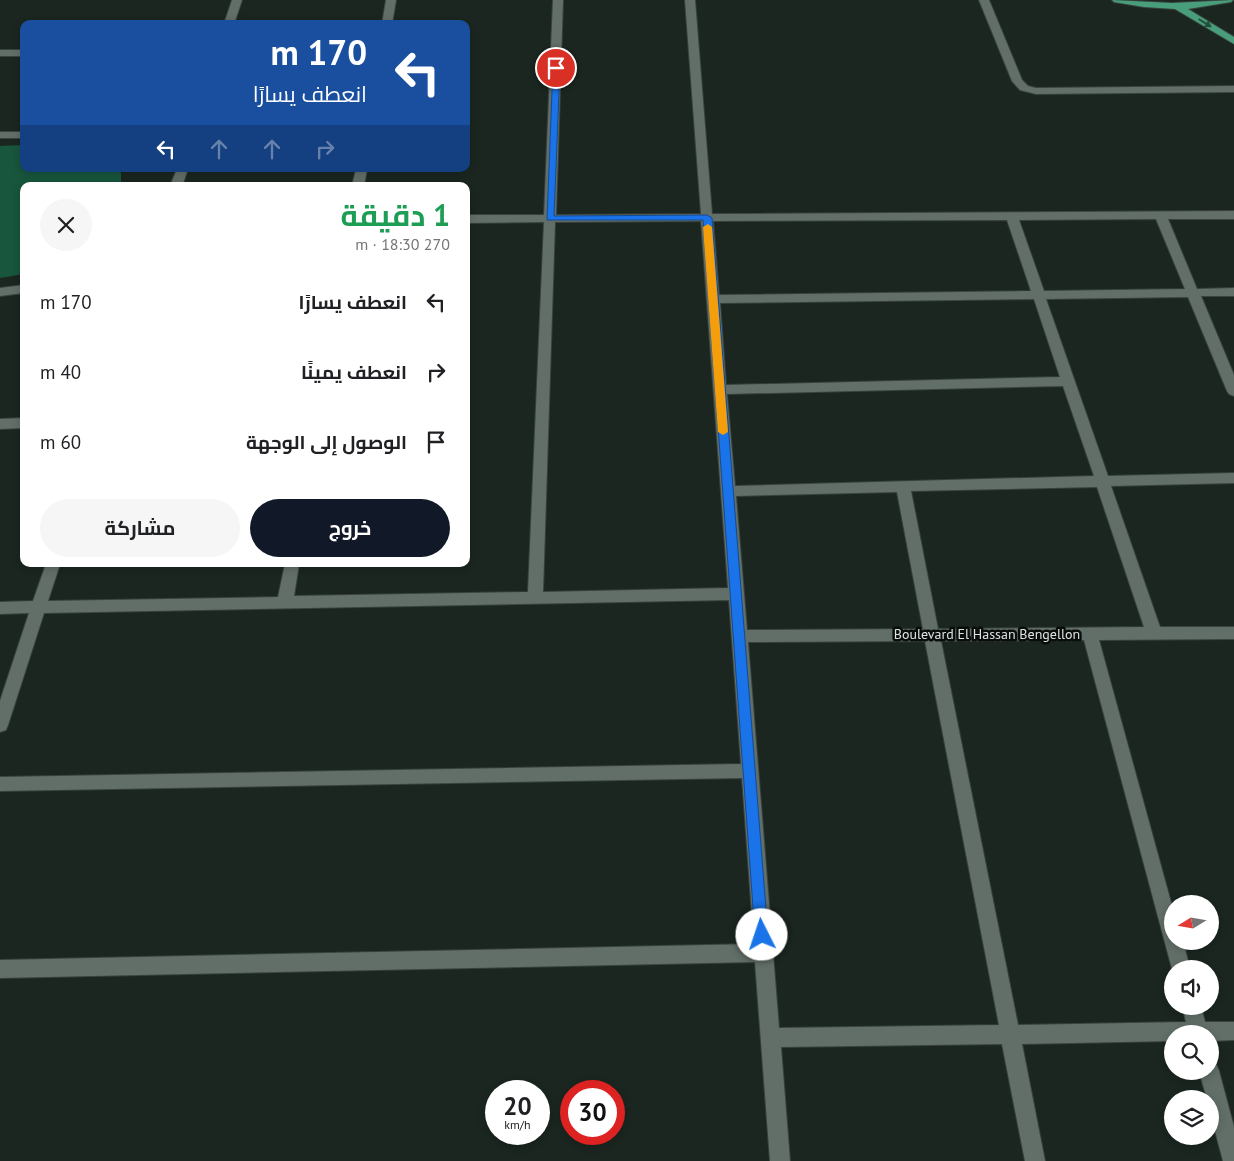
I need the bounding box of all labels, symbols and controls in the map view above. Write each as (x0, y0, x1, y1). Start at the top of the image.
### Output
one-way arrow (1199, 19, 1212, 28)
text: 170 m (270, 29, 367, 75)
icon: left (385, 40, 450, 105)
pin (535, 47, 577, 89)
icon: arrive (542, 54, 570, 82)
text: انعطف يسارًا (253, 80, 367, 108)
icon: left (152, 135, 180, 163)
icon: ahead (205, 135, 233, 163)
icon: ahead (258, 135, 286, 163)
icon: right (311, 135, 339, 163)
text: 1 دقيقة (341, 195, 450, 234)
button: close (40, 199, 92, 251)
text: 270 m · 18:30 (355, 234, 450, 254)
icon: left (422, 288, 450, 316)
text: 170 m (40, 290, 92, 314)
text: انعطف يسارًا (299, 290, 407, 314)
icon: right (422, 358, 450, 386)
text: 40 m (40, 360, 81, 384)
text: انعطف يمينًا (301, 360, 407, 384)
icon: arrive (422, 428, 450, 456)
text: 60 m (40, 430, 81, 454)
text: الوصول إلى الوجهة (246, 430, 407, 454)
button: مشاركة (40, 499, 240, 557)
button: خروج (250, 499, 450, 557)
street label: Boulevard El Hassan Bengellon (894, 625, 1080, 643)
north arrow (1164, 895, 1219, 950)
map controls (1164, 895, 1219, 1145)
position arrow (735, 908, 787, 960)
button: sound (1164, 960, 1219, 1015)
button: search (1164, 1025, 1219, 1080)
speed limit sign: 30 (560, 1080, 625, 1145)
text: 20 (503, 1090, 532, 1122)
button: layers (1164, 1090, 1219, 1145)
text: km/h (504, 1117, 531, 1132)

